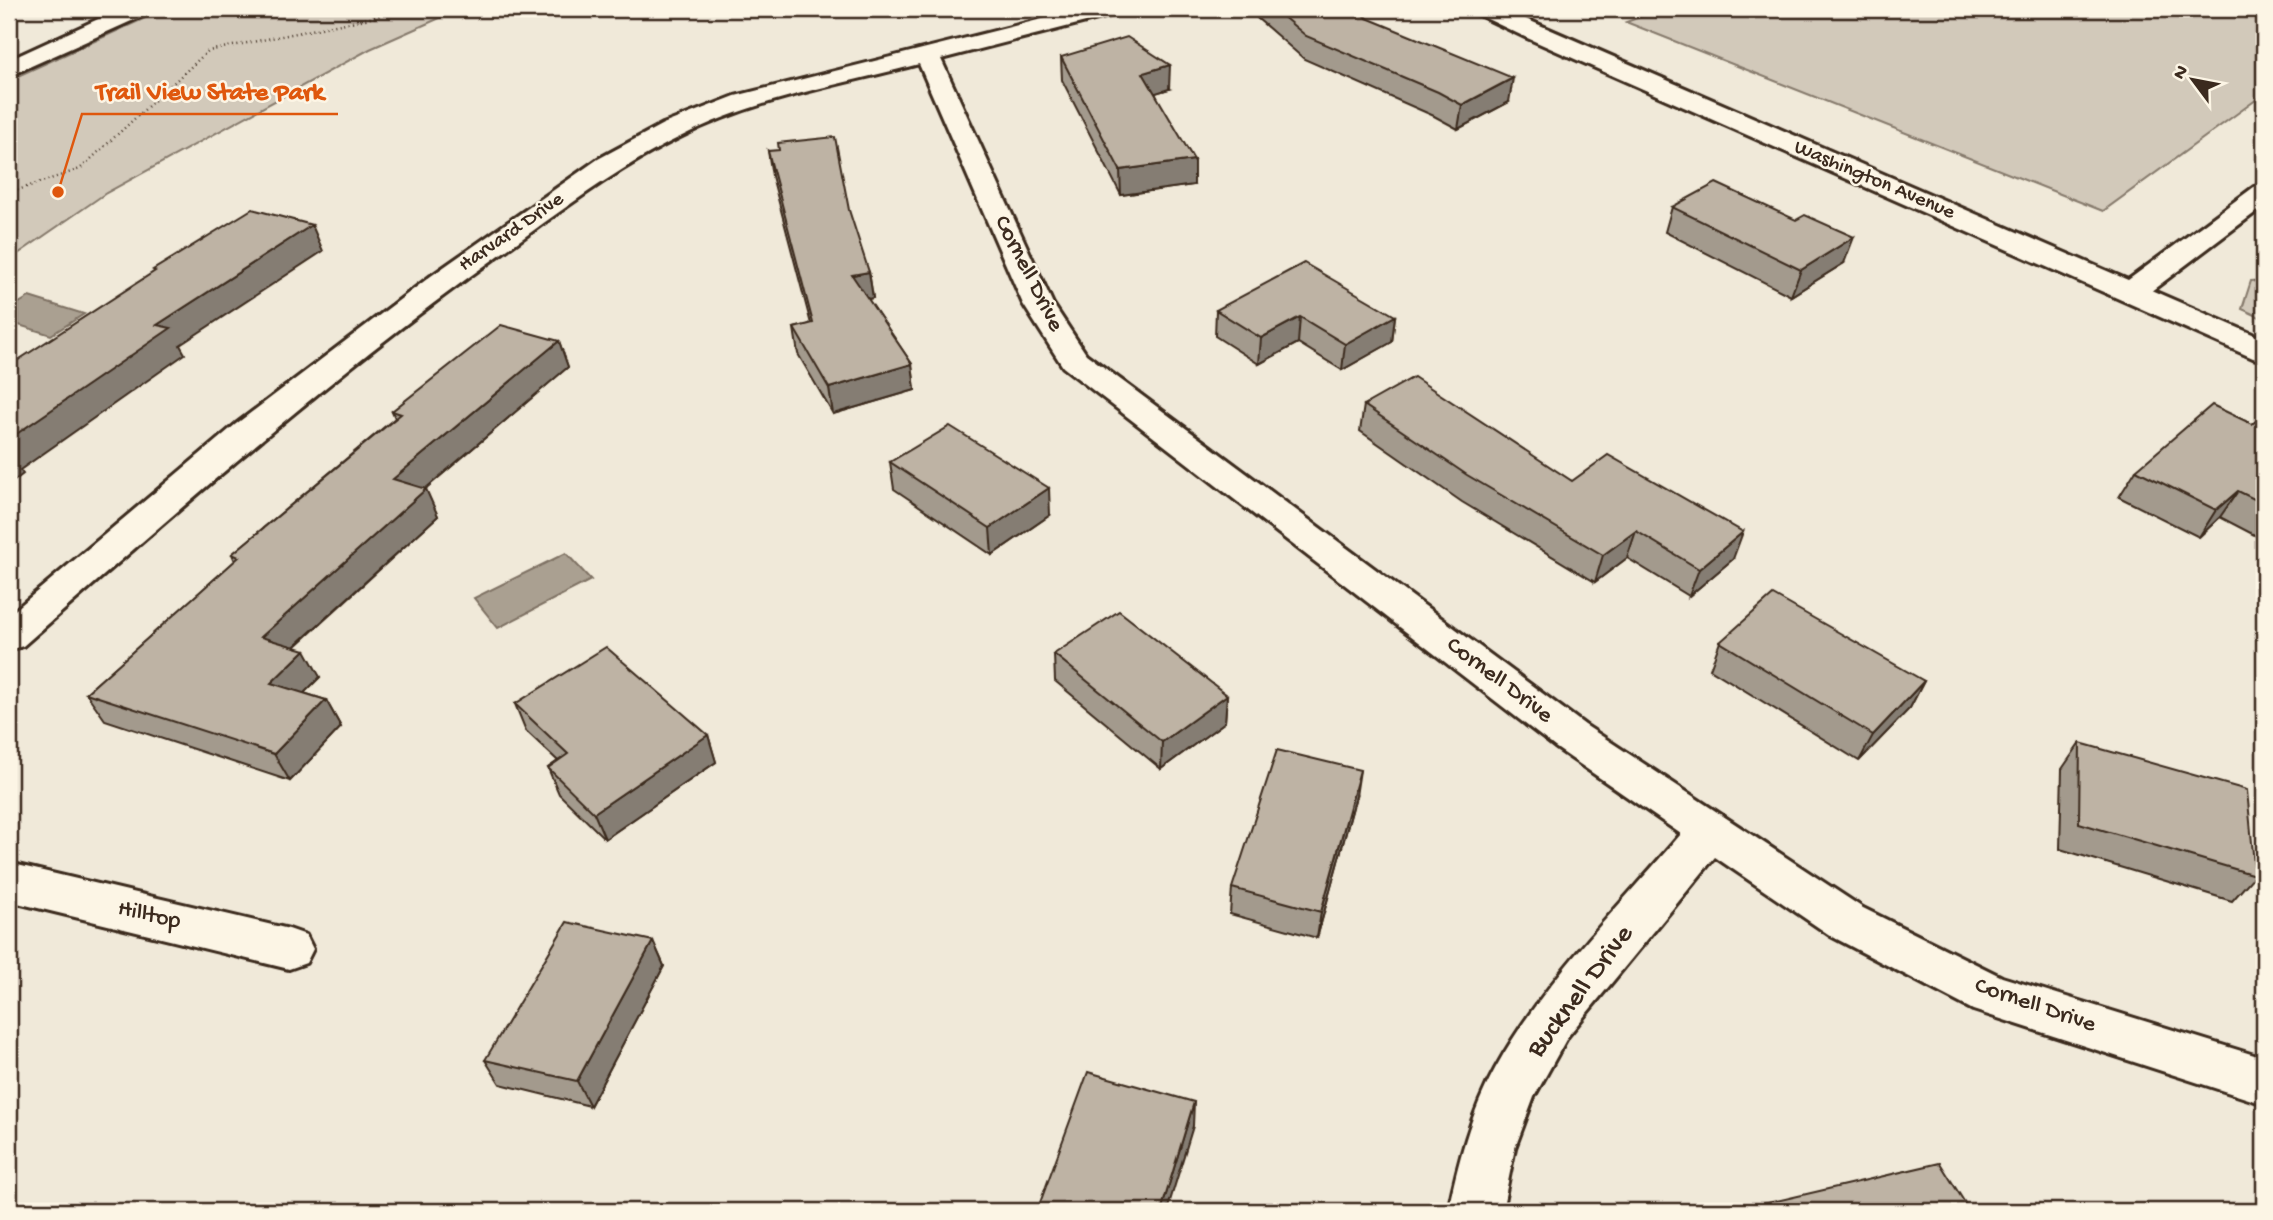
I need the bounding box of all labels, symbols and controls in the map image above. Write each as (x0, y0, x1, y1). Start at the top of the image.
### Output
north arrow (2158, 46, 2228, 116)
text: N (2169, 61, 2195, 84)
callout: Trail View State Park (82, 67, 338, 114)
text: Trail View State Park (94, 79, 327, 110)
street label: Washington Avenue (1790, 136, 1959, 227)
street label: Harvard Drive (455, 187, 570, 278)
street label: Cornell Drive (986, 211, 1070, 337)
street label: Cornell Drive (1440, 631, 1559, 731)
street label: Hilltop (115, 895, 183, 937)
street label: Bucknell Drive (1520, 919, 1642, 1066)
street label: Cornell Drive (1971, 972, 2100, 1040)

